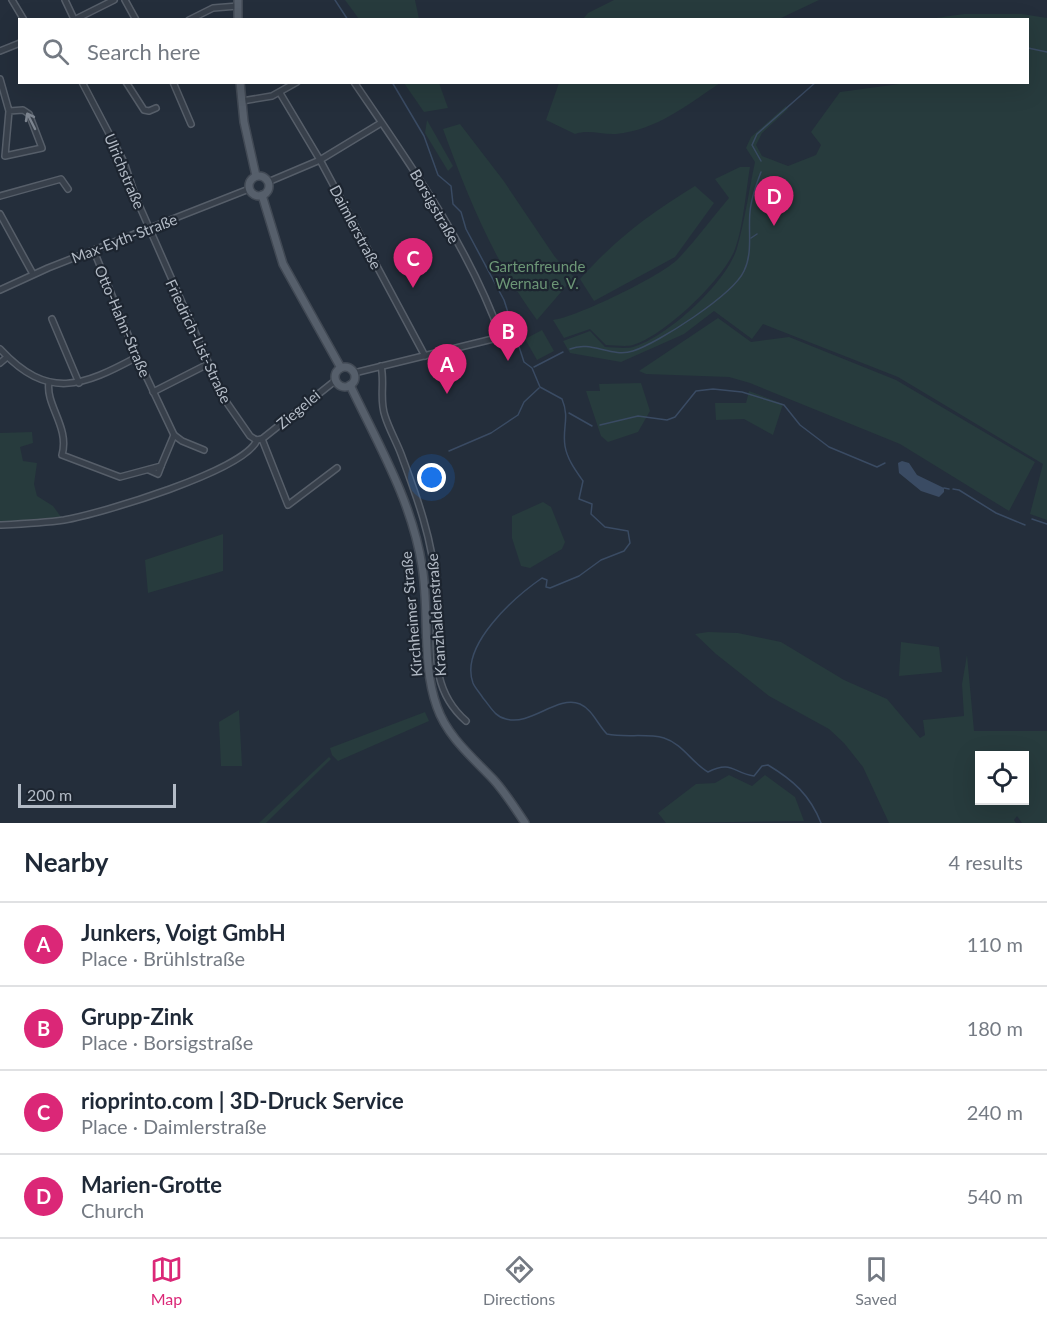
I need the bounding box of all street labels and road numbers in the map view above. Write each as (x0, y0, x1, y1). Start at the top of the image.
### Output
street label: Ulrichstraße (101, 131, 149, 212)
street label: Borsigstraße (407, 166, 464, 246)
street label: Daimlerstraße (326, 182, 386, 272)
street label: Max-Eyth-Straße (69, 210, 180, 266)
street label: Otto-Hahn-Straße (91, 262, 155, 380)
street label: Friedrich-List-Straße (162, 276, 236, 406)
street label: Ziegelei (273, 386, 323, 432)
street label: Kirchheimer Straße (397, 550, 425, 678)
street label: Kranzhaldenstraße (423, 553, 449, 677)

